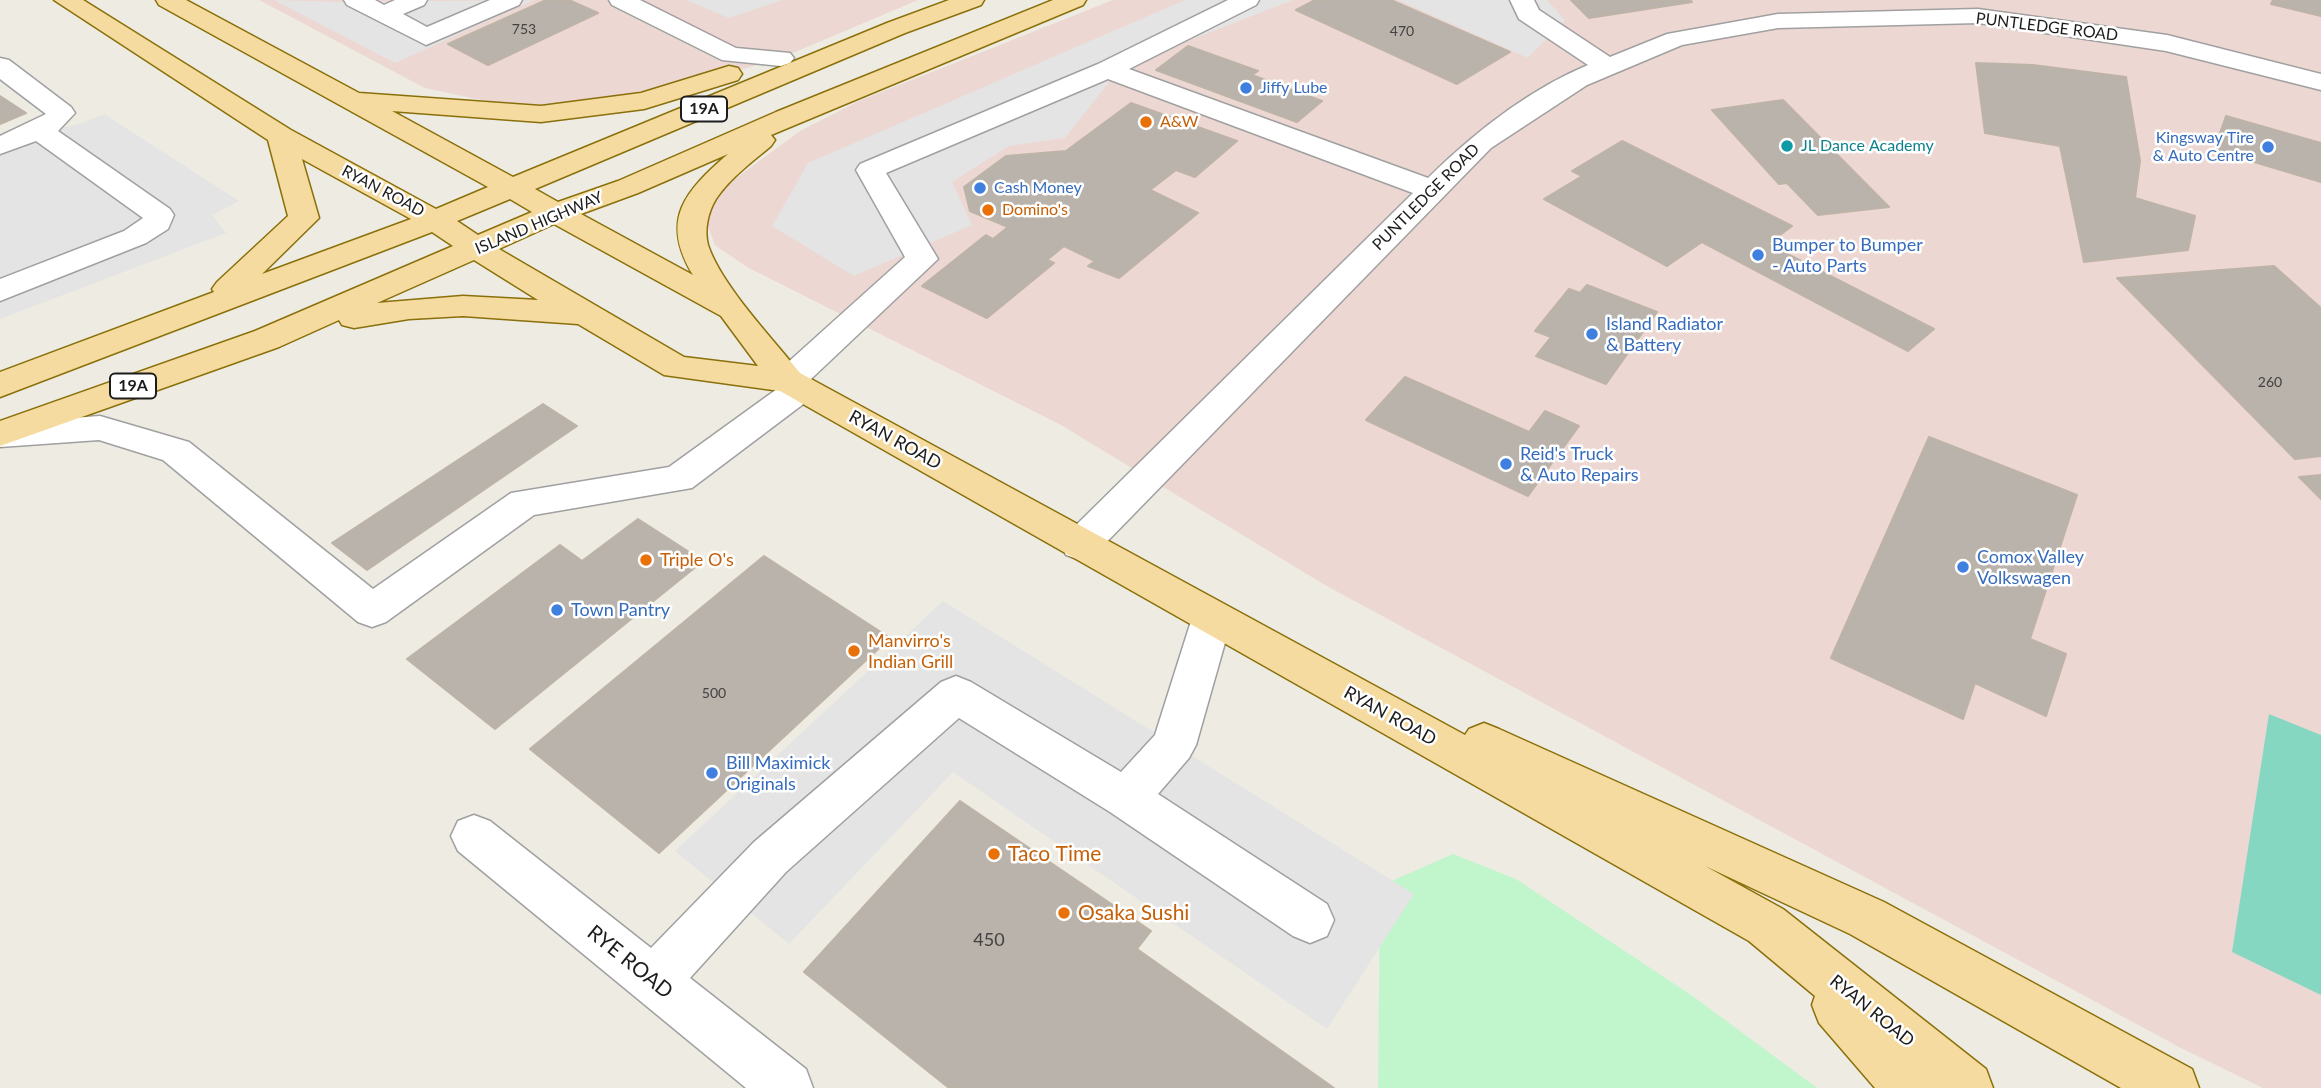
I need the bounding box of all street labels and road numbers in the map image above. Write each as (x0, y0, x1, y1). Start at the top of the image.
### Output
street label: PUNTLEDGE ROAD (1975, 9, 2119, 45)
road number: 19A (681, 96, 727, 122)
street label: PUNTLEDGE ROAD (1369, 140, 1483, 254)
street label: RYAN ROAD (338, 161, 428, 221)
street label: ISLAND HIGHWAY (472, 187, 606, 259)
road number: 19A (110, 374, 156, 398)
street label: RYAN ROAD (845, 406, 945, 474)
street label: RYAN ROAD (1340, 682, 1440, 750)
street label: RYE ROAD (582, 920, 678, 1004)
street label: RYAN ROAD (1825, 970, 1919, 1052)

